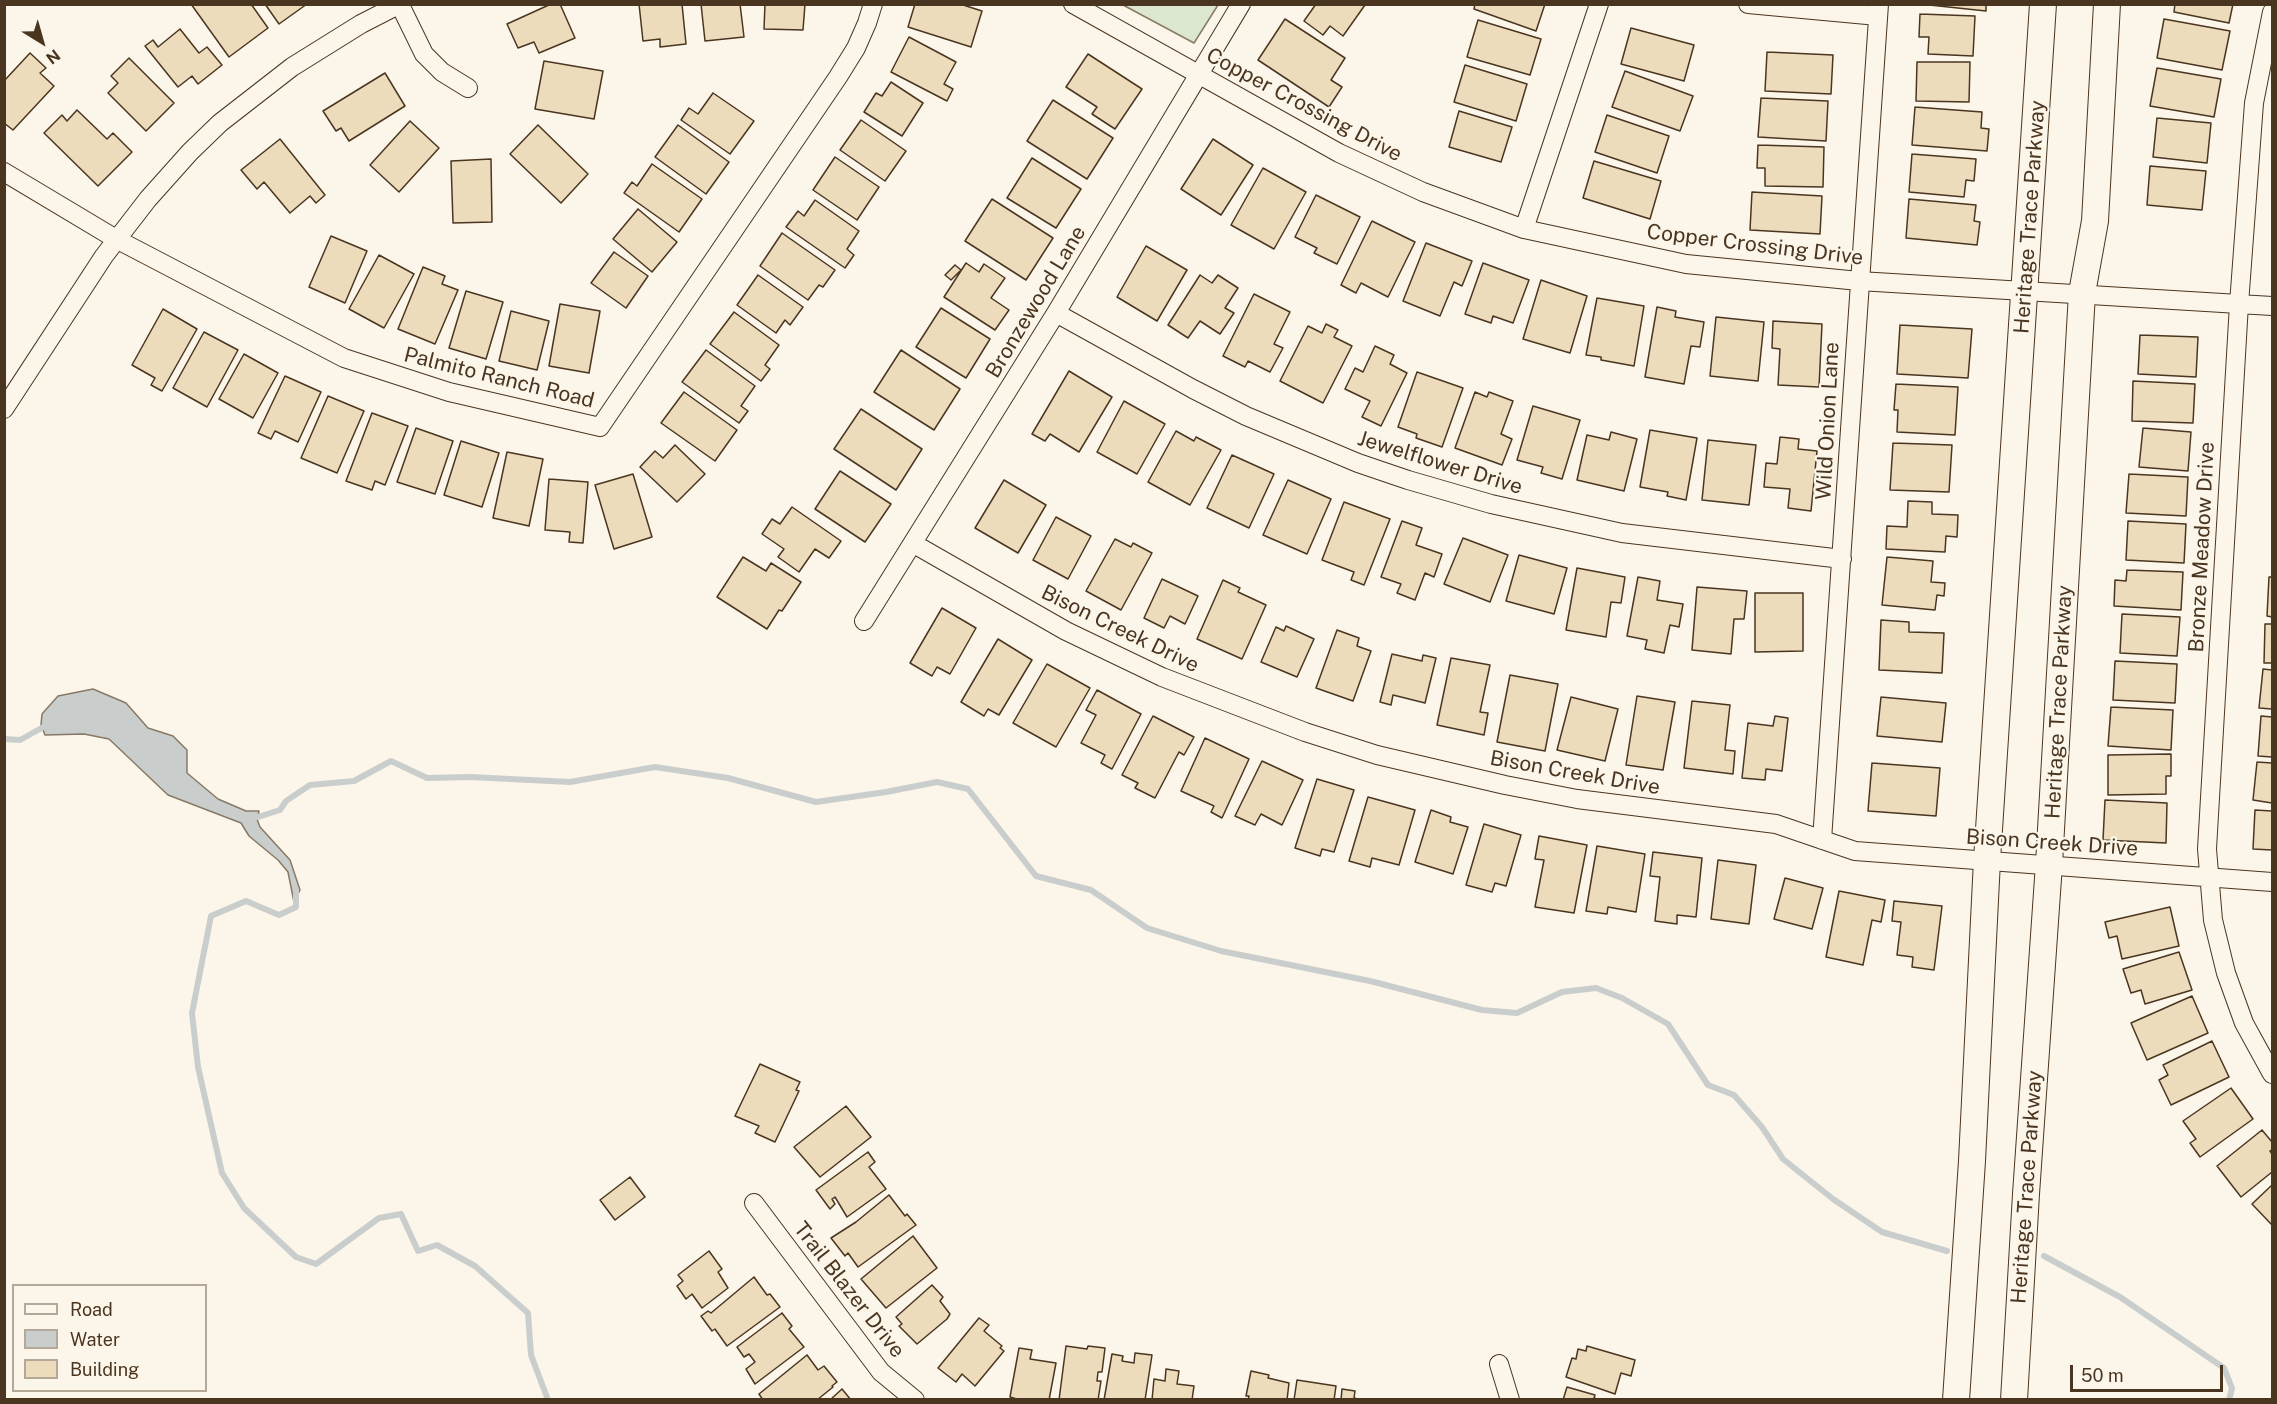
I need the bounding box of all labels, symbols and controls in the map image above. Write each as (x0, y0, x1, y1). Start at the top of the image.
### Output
north arrow (12, 12, 72, 72)
street label: Copper Crossing Drive (1202, 43, 1406, 167)
text: N (42, 45, 64, 68)
street label: Heritage Trace Parkway (2009, 99, 2051, 335)
street label: Copper Crossing Drive (1645, 219, 1865, 271)
street label: Bronzewood Lane (981, 221, 1091, 383)
street label: Wild Onion Lane (1811, 341, 1845, 501)
street label: Palmito Ranch Road (401, 342, 597, 414)
street label: Jewelflower Drive (1355, 426, 1525, 500)
street label: Bronze Meadow Drive (2184, 441, 2220, 653)
street label: Bison Creek Drive (1037, 580, 1203, 678)
street label: Heritage Trace Parkway (2040, 585, 2078, 819)
street label: Bison Creek Drive (1488, 746, 1662, 800)
street label: Bison Creek Drive (1965, 824, 2139, 862)
street label: Heritage Trace Parkway (2006, 1069, 2048, 1305)
street label: Trail Blazer Drive (788, 1217, 910, 1363)
legend (12, 1284, 207, 1392)
text: Road (70, 1299, 113, 1320)
text: Water (70, 1329, 120, 1350)
scale bar (2073, 1353, 2226, 1391)
text: Building (70, 1359, 139, 1380)
text: 50 m (2081, 1365, 2124, 1386)

